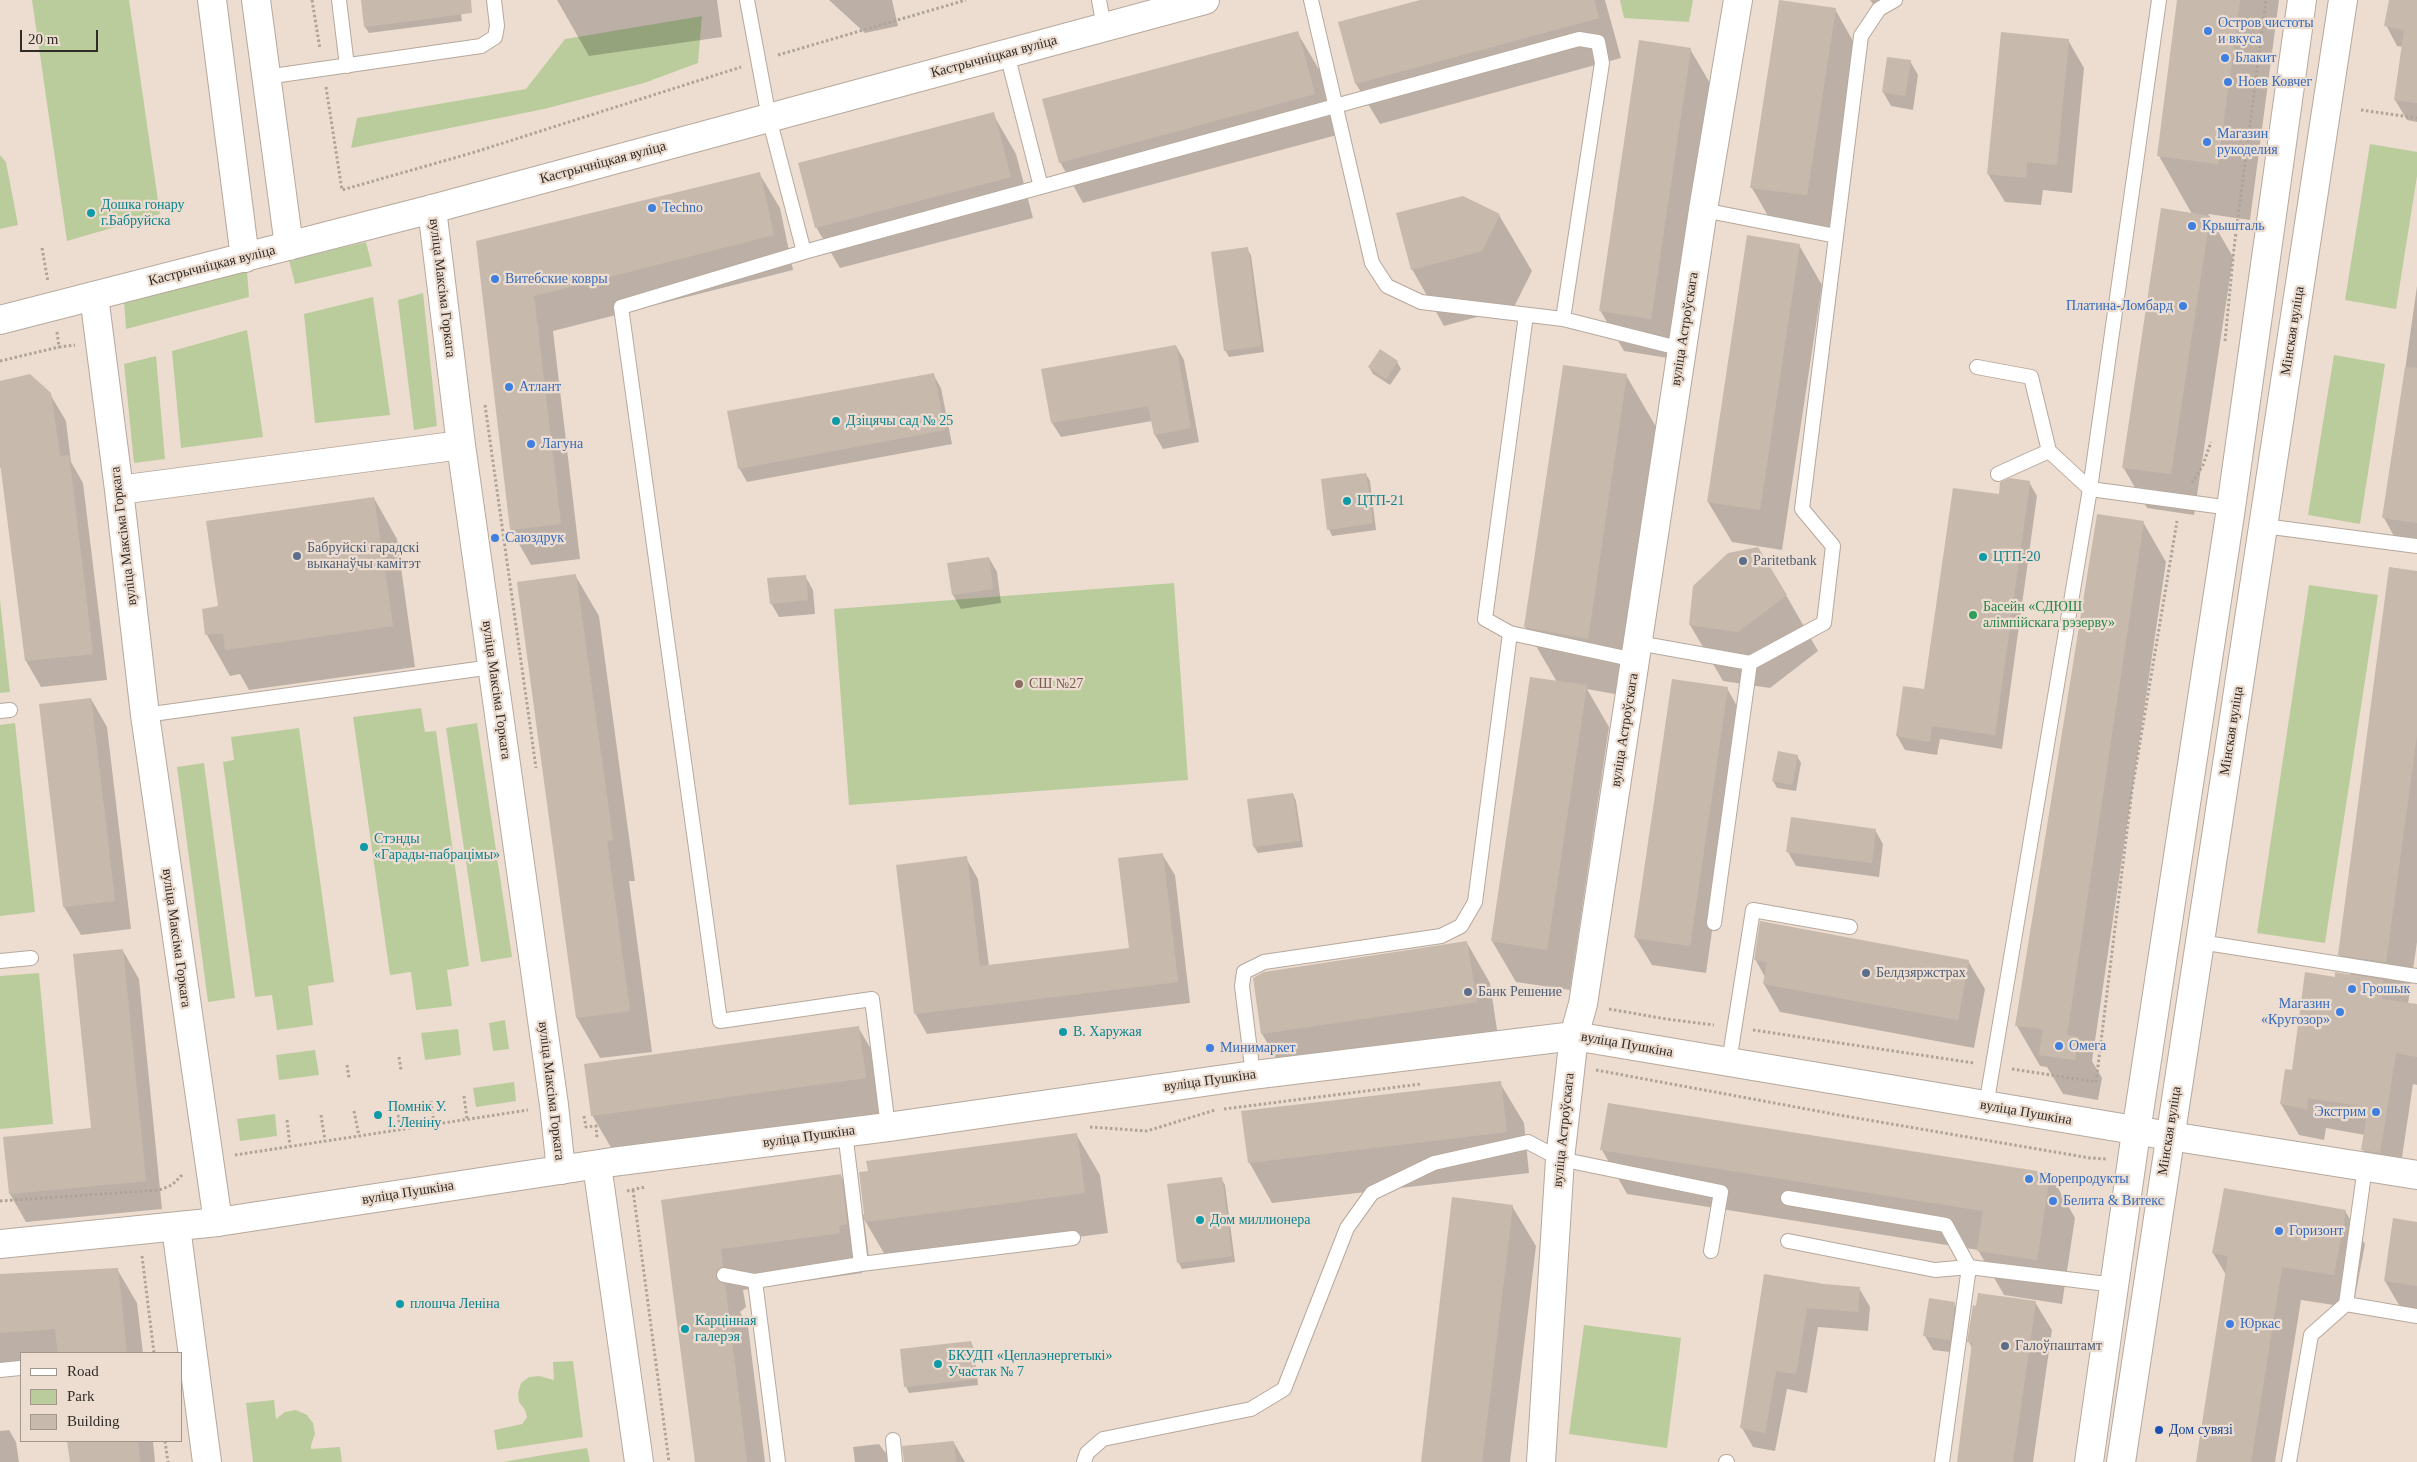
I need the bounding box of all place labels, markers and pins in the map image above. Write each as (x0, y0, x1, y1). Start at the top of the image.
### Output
place label: Остров чистоты и вкуса (2218, 15, 2314, 48)
marker: Остров чистоты и вкуса (2202, 25, 2214, 37)
place label: Блакит (2235, 50, 2276, 66)
marker: Блакит (2219, 52, 2231, 64)
place label: Ноев Ковчег (2238, 74, 2312, 90)
marker: Ноев Ковчег (2222, 76, 2234, 88)
place label: Магазин рукоделия (2217, 126, 2278, 158)
marker: Магазин рукоделия (2201, 136, 2213, 148)
place label: Дошка гонару г.Бабруйска (101, 197, 185, 230)
place label: Techno (662, 200, 703, 216)
marker: Techno (646, 202, 658, 214)
marker: Дошка гонару г.Бабруйска (85, 207, 97, 219)
place label: Крышталь (2202, 218, 2265, 234)
marker: Крышталь (2186, 220, 2198, 232)
place label: Витебские ковры (505, 271, 608, 287)
marker: Витебские ковры (489, 273, 501, 285)
place label: Платина-Ломбард (2066, 298, 2173, 314)
marker: Платина-Ломбард (2177, 300, 2189, 312)
place label: Атлант (519, 379, 561, 395)
marker: Атлант (503, 381, 515, 393)
place label: Дзіцячы сад № 25 (846, 413, 953, 429)
marker: Дзіцячы сад № 25 (830, 415, 842, 427)
place label: Лагуна (541, 436, 583, 452)
marker: Лагуна (525, 438, 537, 450)
place label: ЦТП-21 (1357, 493, 1404, 509)
marker: ЦТП-21 (1341, 495, 1353, 507)
place label: Саюздрук (505, 530, 564, 546)
marker: Саюздрук (489, 532, 501, 544)
place label: Бабруйскі гарадскі выканаўчы камітэт (307, 540, 421, 572)
place label: ЦТП-20 (1993, 549, 2040, 565)
marker: Бабруйскі гарадскі выканаўчы камітэт (291, 550, 303, 562)
marker: ЦТП-20 (1977, 551, 1989, 563)
place label: Paritetbank (1753, 553, 1817, 569)
marker: Paritetbank (1737, 555, 1749, 567)
place label: Басейн «СДЮШ алімпійскага рэзерву» (1983, 599, 2115, 632)
marker: Басейн «СДЮШ алімпійскага рэзерву» (1967, 609, 1979, 621)
place label: СШ №27 (1029, 676, 1083, 692)
marker: СШ №27 (1013, 678, 1025, 690)
place label: Стэнды «Гарады-пабрацімы» (374, 831, 500, 864)
marker: Стэнды «Гарады-пабрацімы» (358, 841, 370, 853)
place label: Белдзяржстрах (1876, 965, 1966, 981)
marker: Белдзяржстрах (1860, 967, 1872, 979)
place label: Грошык (2362, 981, 2410, 997)
marker: Грошык (2346, 983, 2358, 995)
place label: Банк Решение (1478, 984, 1562, 1000)
marker: Банк Решение (1462, 986, 1474, 998)
place label: Магазин «Кругозор» (2261, 996, 2330, 1028)
marker: Магазин «Кругозор» (2334, 1006, 2346, 1018)
place label: В. Харужая (1073, 1024, 1142, 1040)
marker: В. Харужая (1057, 1026, 1069, 1038)
place label: Омега (2069, 1038, 2106, 1054)
place label: Минимаркет (1220, 1040, 1296, 1056)
marker: Омега (2053, 1040, 2065, 1052)
marker: Минимаркет (1204, 1042, 1216, 1054)
place label: Помнік У. І. Леніну (388, 1099, 447, 1132)
place label: Экстрим (2314, 1104, 2366, 1120)
marker: Экстрим (2370, 1106, 2382, 1118)
marker: Помнік У. І. Леніну (372, 1109, 384, 1121)
place label: Морепродукты (2039, 1171, 2129, 1187)
marker: Морепродукты (2023, 1173, 2035, 1185)
place label: Белита & Витекс (2063, 1193, 2164, 1209)
marker: Белита & Витекс (2047, 1195, 2059, 1207)
place label: Дом миллионера (1210, 1212, 1310, 1228)
marker: Дом миллионера (1194, 1214, 1206, 1226)
place label: Горизонт (2289, 1223, 2343, 1239)
marker: Горизонт (2273, 1225, 2285, 1237)
place label: плошча Леніна (410, 1296, 500, 1312)
marker: плошча Леніна (394, 1298, 406, 1310)
place label: Карцінная галерэя (695, 1313, 756, 1345)
place label: Юркас (2240, 1316, 2280, 1332)
marker: Юркас (2224, 1318, 2236, 1330)
marker: Карцінная галерэя (679, 1323, 691, 1335)
place label: Галоўпаштамт (2015, 1338, 2102, 1354)
marker: Галоўпаштамт (1999, 1340, 2011, 1352)
place label: БКУДП «Цеплаэнергетыкі» Участак № 7 (948, 1348, 1112, 1380)
marker: БКУДП «Цеплаэнергетыкі» Участак № 7 (932, 1358, 944, 1370)
place label: Дом сувязі (2169, 1422, 2233, 1438)
marker: Дом сувязі (2153, 1424, 2165, 1436)

